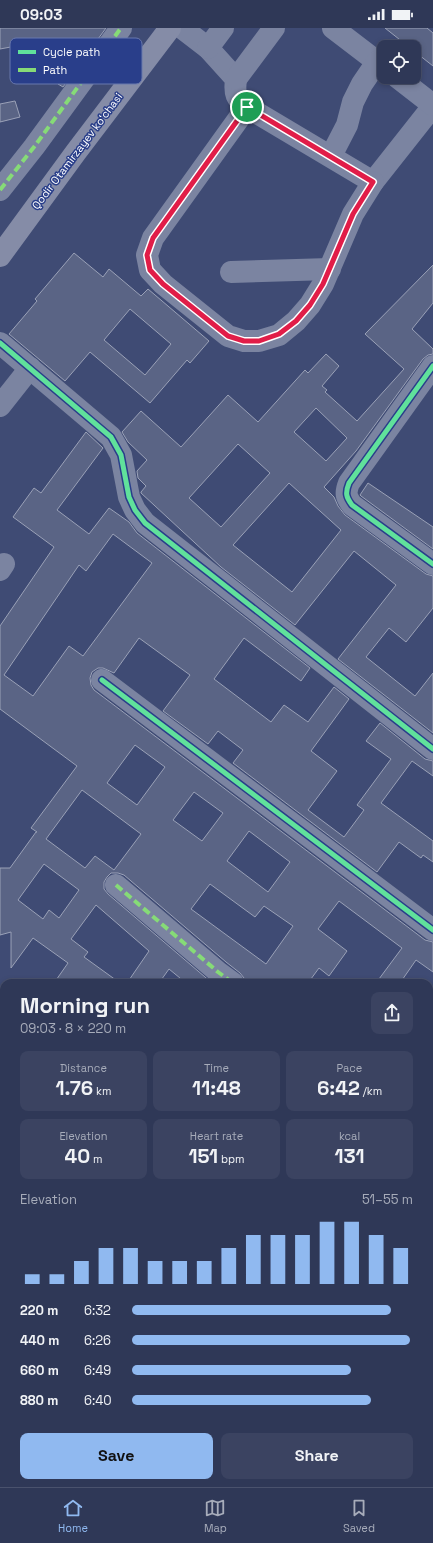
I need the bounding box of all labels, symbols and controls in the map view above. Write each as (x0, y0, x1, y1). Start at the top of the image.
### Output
text: 09:03 (20, 5, 62, 24)
legend (10, 38, 142, 84)
map controls (377, 40, 421, 84)
button: locate (377, 40, 421, 84)
text: Cycle path (43, 45, 100, 59)
text: Path (43, 63, 67, 77)
street label: Qodir Otamirzayev koʻchasi (29, 90, 126, 212)
pin (230, 90, 264, 124)
icon: arrive (236, 96, 258, 118)
text: Morning run (20, 991, 150, 1019)
button: share (371, 992, 413, 1034)
text: 09:03 · 8 × 220 m (20, 1020, 126, 1037)
text: Distance (60, 1061, 107, 1075)
text: Time (204, 1061, 229, 1075)
text: Pace (337, 1061, 362, 1075)
text: 1.76 (56, 1075, 93, 1101)
text: 11:48 (192, 1075, 241, 1101)
text: 6:42 (317, 1075, 360, 1101)
text: km (93, 1084, 111, 1098)
text: /km (360, 1084, 382, 1098)
text: Elevation (59, 1129, 108, 1143)
text: Heart rate (190, 1129, 243, 1143)
text: kcal (339, 1129, 360, 1143)
text: 40 (65, 1143, 90, 1169)
text: 151 (188, 1143, 218, 1169)
text: 131 (335, 1143, 364, 1169)
text: m (90, 1152, 102, 1166)
text: bpm (218, 1152, 245, 1166)
text: Elevation (20, 1191, 77, 1208)
text: 51–55 m (362, 1191, 413, 1208)
text: 220 m (20, 1302, 58, 1319)
text: 6:32 (84, 1302, 111, 1319)
text: 440 m (20, 1332, 59, 1349)
text: 6:26 (84, 1332, 111, 1349)
text: 660 m (20, 1362, 59, 1379)
text: 6:49 (84, 1362, 111, 1379)
text: 880 m (20, 1392, 58, 1409)
text: 6:40 (84, 1392, 112, 1409)
button: Save (20, 1433, 213, 1479)
button: Share (221, 1433, 413, 1479)
tab: Home (58, 1497, 88, 1535)
tab: Map (204, 1497, 227, 1535)
tab: Saved (343, 1497, 375, 1535)

